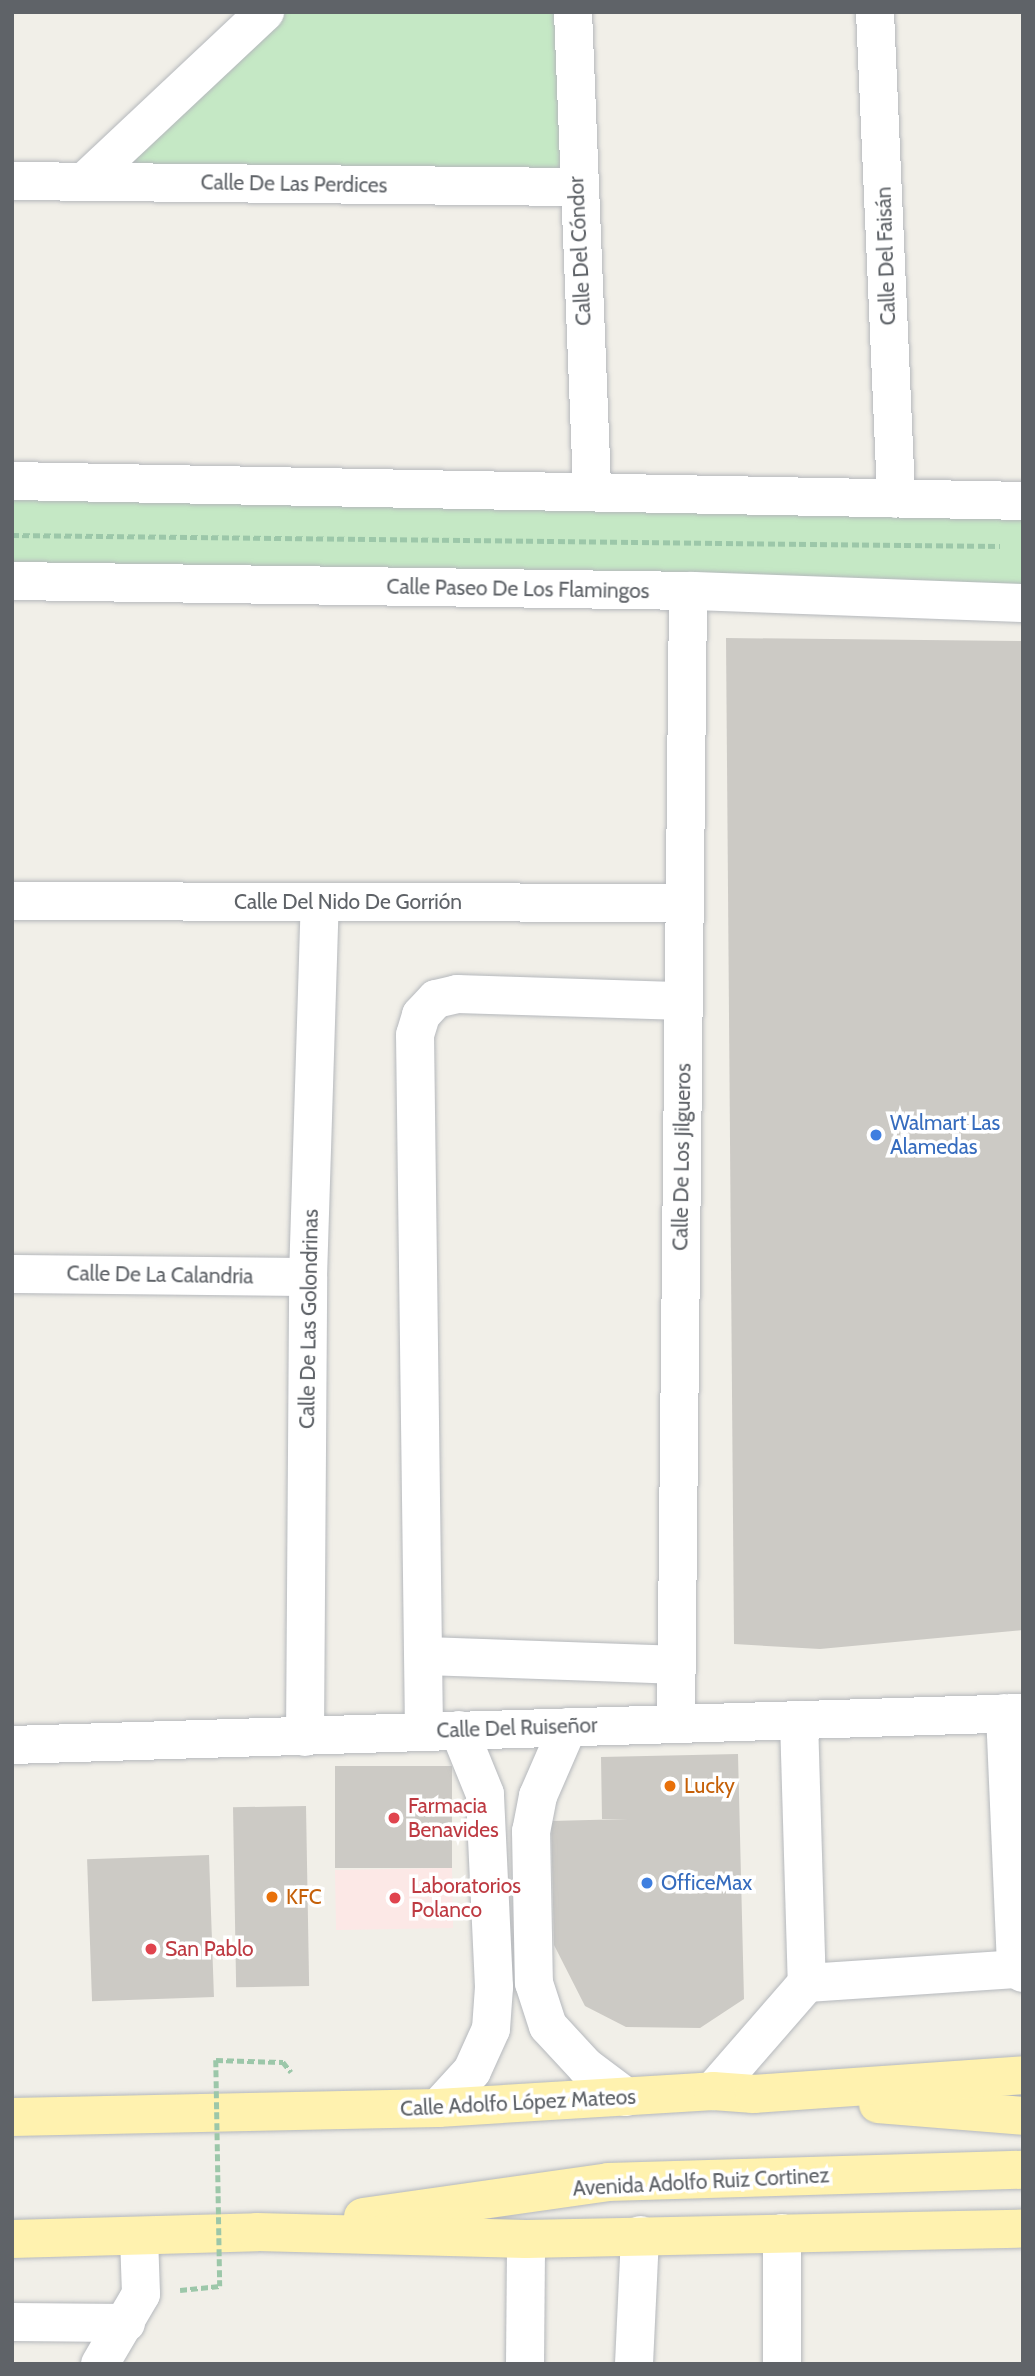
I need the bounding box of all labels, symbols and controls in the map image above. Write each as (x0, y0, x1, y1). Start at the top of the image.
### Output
street label: Calle De Las Perdices (200, 170, 388, 198)
street label: Calle Del Cóndor (564, 176, 596, 326)
street label: Calle Del Faisán (871, 186, 901, 326)
street label: Calle Paseo De Los Flamingos (386, 574, 650, 604)
street label: Calle Del Nido De Gorrión (234, 889, 462, 915)
street label: Calle De Los Jilgueros (668, 1063, 696, 1251)
place label: Walmart Las Alamedas (890, 1110, 1000, 1160)
marker: Walmart Las Alamedas (868, 1127, 884, 1143)
street label: Calle De Las Golondrinas (294, 1209, 324, 1429)
street label: Calle De La Calandria (66, 1261, 254, 1289)
street label: Calle Del Ruiseñor (436, 1713, 598, 1743)
place label: Lucky (684, 1773, 735, 1799)
marker: Lucky (662, 1778, 678, 1794)
place label: Farmacia Benavides (408, 1793, 499, 1843)
marker: Farmacia Benavides (386, 1810, 402, 1826)
place label: OfficeMax (661, 1870, 752, 1896)
place label: Laboratorios Polanco (411, 1873, 521, 1923)
marker: OfficeMax (639, 1875, 655, 1891)
place label: KFC (286, 1884, 322, 1910)
marker: Laboratorios Polanco (385, 1888, 405, 1908)
marker: KFC (264, 1889, 280, 1905)
place label: San Pablo (165, 1936, 254, 1962)
marker: San Pablo (143, 1941, 159, 1957)
street label: Calle Adolfo López Mateos (400, 2084, 636, 2122)
street label: Avenida Adolfo Ruiz Cortinez (572, 2163, 830, 2201)

